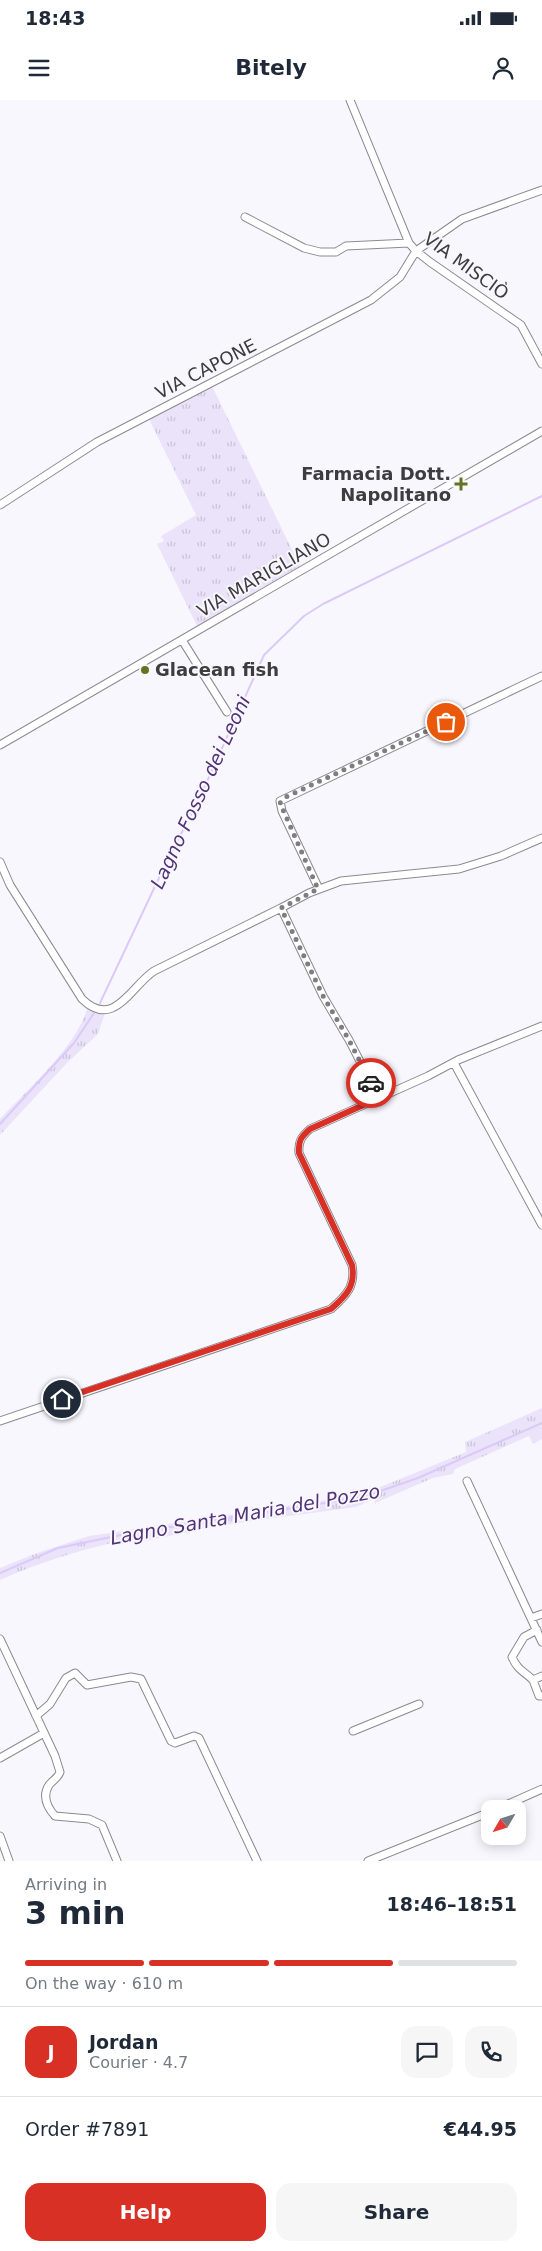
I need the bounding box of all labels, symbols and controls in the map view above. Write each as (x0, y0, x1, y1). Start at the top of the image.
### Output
text: 18:43 (25, 7, 85, 29)
icon: menu (25, 54, 53, 82)
icon: person (489, 54, 517, 82)
text: Bitely (235, 55, 307, 80)
street label: VIA MISCIÒ (420, 228, 513, 303)
street label: VIA CAPONE (152, 334, 260, 403)
place label: Farmacia Dott. Napolitano (301, 463, 451, 505)
marker: Farmacia Dott. Napolitano (455, 478, 467, 490)
street label: VIA MARIGLIANO (193, 528, 334, 621)
place label: Glacean fish (155, 659, 279, 680)
marker: Glacean fish (139, 664, 151, 676)
water label: Lagno Fosso dei Leoni (146, 691, 255, 892)
pin (425, 701, 467, 743)
icon: bag (432, 708, 460, 736)
courier (346, 1058, 396, 1108)
icon: car (357, 1069, 385, 1097)
pin (41, 1378, 83, 1420)
icon: home (48, 1385, 76, 1413)
water label: Lagno Santa Maria del Pozzo (108, 1479, 382, 1549)
north arrow (481, 1800, 526, 1845)
map controls (481, 1800, 526, 1845)
text: Arriving in (25, 1875, 107, 1894)
text: 18:46–18:51 (387, 1893, 517, 1915)
text: 3 min (25, 1894, 126, 1932)
text: On the way · 610 m (25, 1974, 183, 1993)
button: chat (401, 2026, 453, 2078)
button: phone (465, 2026, 517, 2078)
text: Jordan (89, 2031, 158, 2053)
text: J (47, 2041, 55, 2063)
text: Courier · 4.7 (89, 2053, 188, 2072)
text: Order #7891 (25, 2118, 149, 2140)
text: €44.95 (444, 2118, 517, 2140)
button: Help (25, 2183, 266, 2241)
button: Share (276, 2183, 517, 2241)

